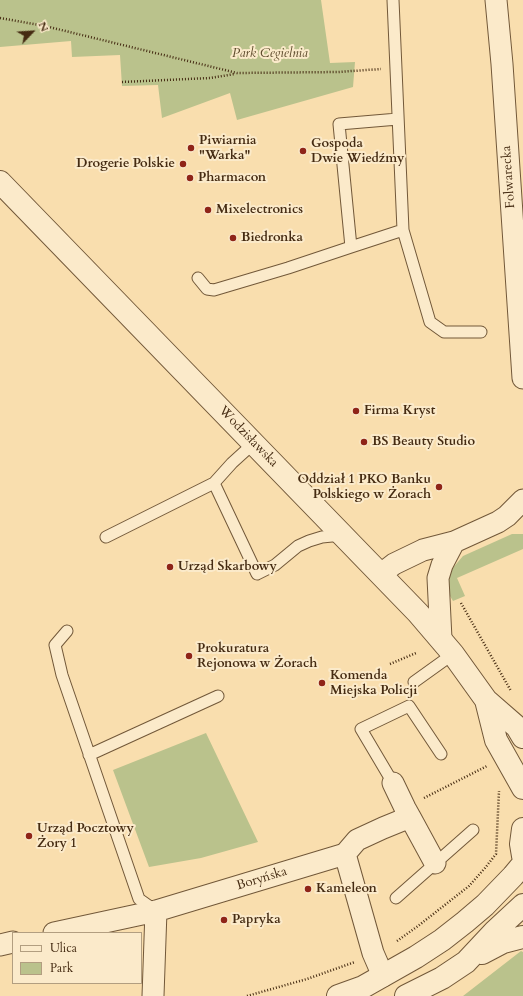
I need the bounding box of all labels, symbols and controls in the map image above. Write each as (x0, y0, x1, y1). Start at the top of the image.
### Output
north arrow (12, 12, 52, 52)
text: N (35, 19, 52, 34)
park label: Park Cegielnia (232, 46, 308, 62)
place label: Piwiarnia "Warka" (199, 133, 257, 164)
place label: Gospoda Dwie Wiedźmy (311, 136, 404, 167)
marker: Piwiarnia "Warka" (186, 143, 196, 153)
street label: Folwarecka (499, 145, 519, 209)
marker: Gospoda Dwie Wiedźmy (298, 146, 308, 156)
place label: Drogerie Polskie (76, 156, 175, 172)
marker: Drogerie Polskie (178, 159, 188, 169)
place label: Pharmacon (198, 170, 266, 186)
marker: Pharmacon (185, 173, 195, 183)
place label: Mixelectronics (216, 202, 303, 218)
marker: Mixelectronics (203, 205, 213, 215)
place label: Biedronka (241, 230, 303, 246)
marker: Biedronka (228, 233, 238, 243)
street label: Wodzisławska (215, 403, 281, 471)
place label: Firma Kryst (364, 403, 435, 419)
marker: Firma Kryst (351, 406, 361, 416)
place label: BS Beauty Studio (372, 434, 475, 450)
marker: BS Beauty Studio (359, 437, 369, 447)
place label: Oddział 1 PKO Banku Polskiego w Żorach (297, 472, 431, 503)
marker: Oddział 1 PKO Banku Polskiego w Żorach (434, 482, 444, 492)
place label: Urząd Skarbowy (178, 559, 277, 575)
marker: Urząd Skarbowy (165, 562, 175, 572)
place label: Prokuratura Rejonowa w Żorach (197, 641, 317, 672)
marker: Prokuratura Rejonowa w Żorach (184, 651, 194, 661)
place label: Komenda Miejska Policji (330, 668, 417, 699)
marker: Komenda Miejska Policji (317, 678, 327, 688)
place label: Urząd Pocztowy Żory 1 (37, 821, 134, 852)
marker: Urząd Pocztowy Żory 1 (24, 831, 34, 841)
street label: Boryńska (235, 864, 289, 894)
place label: Kameleon (316, 881, 377, 897)
marker: Kameleon (303, 884, 313, 894)
place label: Papryka (232, 912, 281, 928)
marker: Papryka (219, 915, 229, 925)
legend (12, 932, 142, 984)
text: Ulica (50, 940, 77, 956)
text: Park (50, 960, 73, 976)

